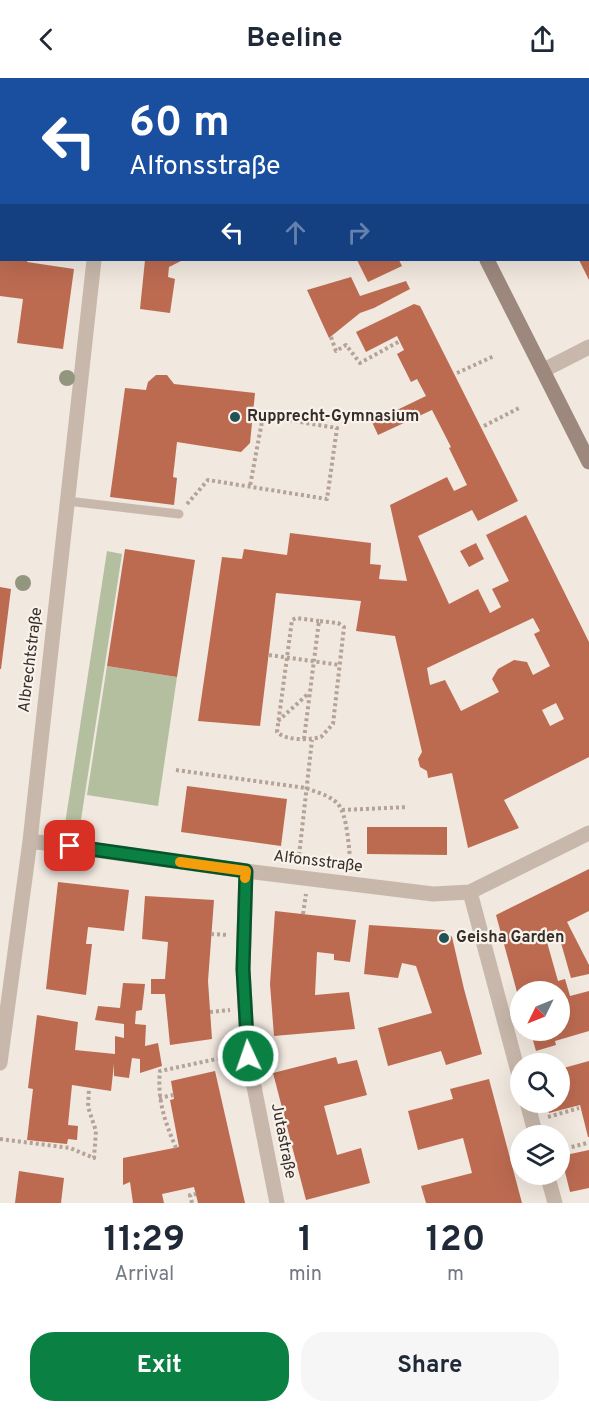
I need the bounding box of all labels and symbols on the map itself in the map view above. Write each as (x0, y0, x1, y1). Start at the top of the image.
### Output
place label: Rupprecht-Gymnasium (247, 407, 419, 427)
marker: Rupprecht-Gymnasium (228, 410, 242, 424)
street label: Albrechtstraße (15, 606, 47, 714)
pin (44, 820, 95, 871)
street label: Alfonsstraße (272, 847, 364, 877)
place label: Geisha Garden (456, 928, 564, 948)
marker: Geisha Garden (437, 931, 451, 945)
north arrow (510, 981, 570, 1041)
position arrow (216, 1024, 280, 1088)
street label: Jutastraße (266, 1102, 300, 1180)

